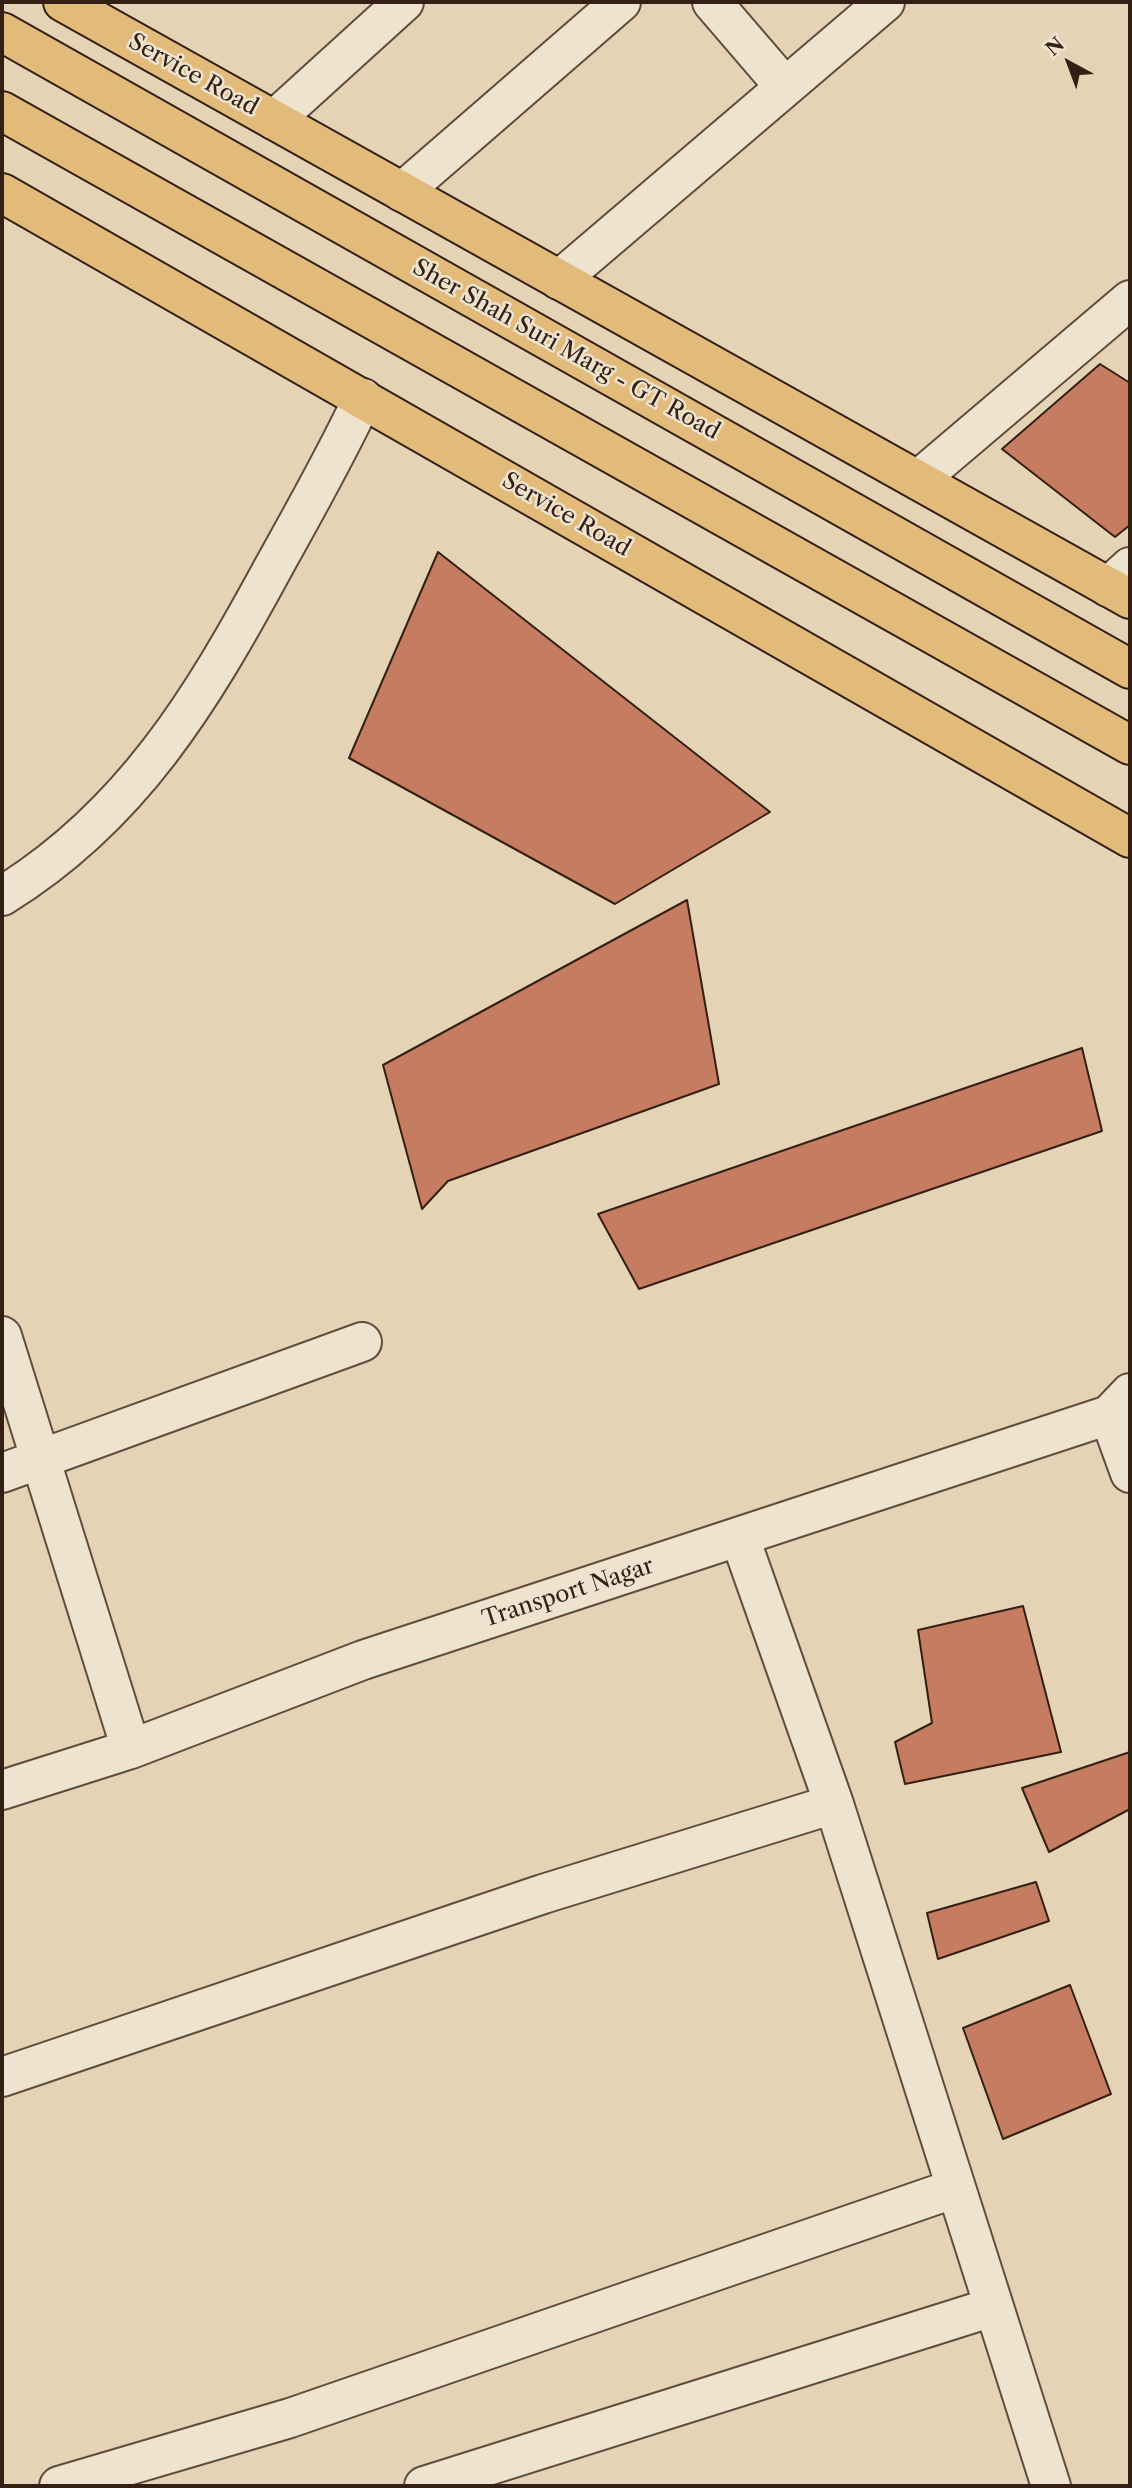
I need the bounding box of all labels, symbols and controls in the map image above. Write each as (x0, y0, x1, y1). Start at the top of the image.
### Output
street label: Service Road (123, 28, 263, 122)
north arrow (1034, 28, 1104, 98)
text: N (1041, 33, 1069, 61)
street label: Sher Shah Suri Marg - GT Road (408, 254, 724, 446)
street label: Service Road (497, 467, 635, 563)
street label: Transport Nagar (479, 1552, 657, 1634)

